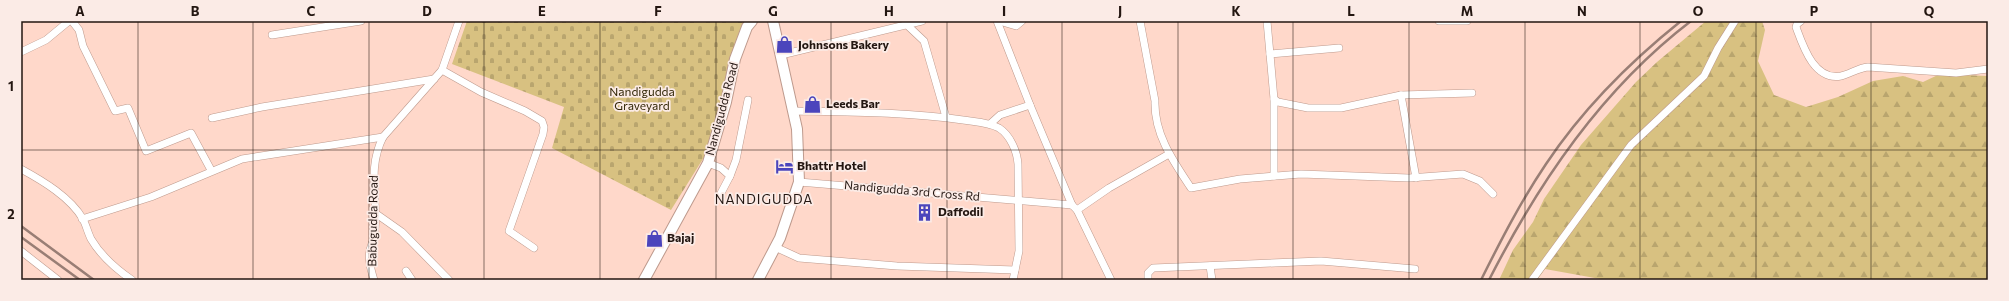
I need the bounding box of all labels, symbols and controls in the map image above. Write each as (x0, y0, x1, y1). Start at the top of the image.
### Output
text: A (75, 3, 85, 19)
text: B (191, 3, 200, 19)
text: C (307, 3, 316, 19)
text: D (422, 3, 432, 19)
text: E (538, 3, 546, 19)
text: F (654, 3, 662, 19)
text: G (768, 3, 778, 19)
text: H (884, 3, 894, 19)
text: I (1002, 3, 1006, 19)
text: J (1118, 3, 1122, 19)
text: K (1231, 3, 1241, 19)
text: L (1347, 3, 1355, 19)
text: M (1461, 3, 1473, 19)
text: N (1577, 3, 1587, 19)
text: O (1693, 3, 1704, 19)
text: P (1810, 3, 1819, 19)
text: Q (1924, 3, 1935, 19)
shop icon: Johnsons Bakery (775, 35, 795, 55)
place label: Johnsons Bakery (798, 37, 890, 52)
street label: Nandigudda Road (702, 61, 740, 157)
text: 1 (8, 78, 14, 94)
park label: Nandigudda Graveyard (609, 84, 675, 112)
shop icon: Leeds Bar (803, 94, 823, 114)
place label: Leeds Bar (826, 96, 880, 110)
hotel icon: Bhattr Hotel (774, 156, 794, 176)
place label: Bhattr Hotel (797, 158, 866, 172)
street label: Babugudda Road (364, 175, 380, 267)
street label: Nandigudda 3rd Cross Rd (844, 177, 981, 203)
district label: NANDIGUDDA (715, 191, 813, 207)
building icon: Daffodil (915, 202, 935, 222)
place label: Daffodil (938, 204, 983, 218)
text: 2 (7, 206, 15, 222)
shop icon: Bajaj (644, 228, 664, 248)
place label: Bajaj (667, 230, 694, 244)

